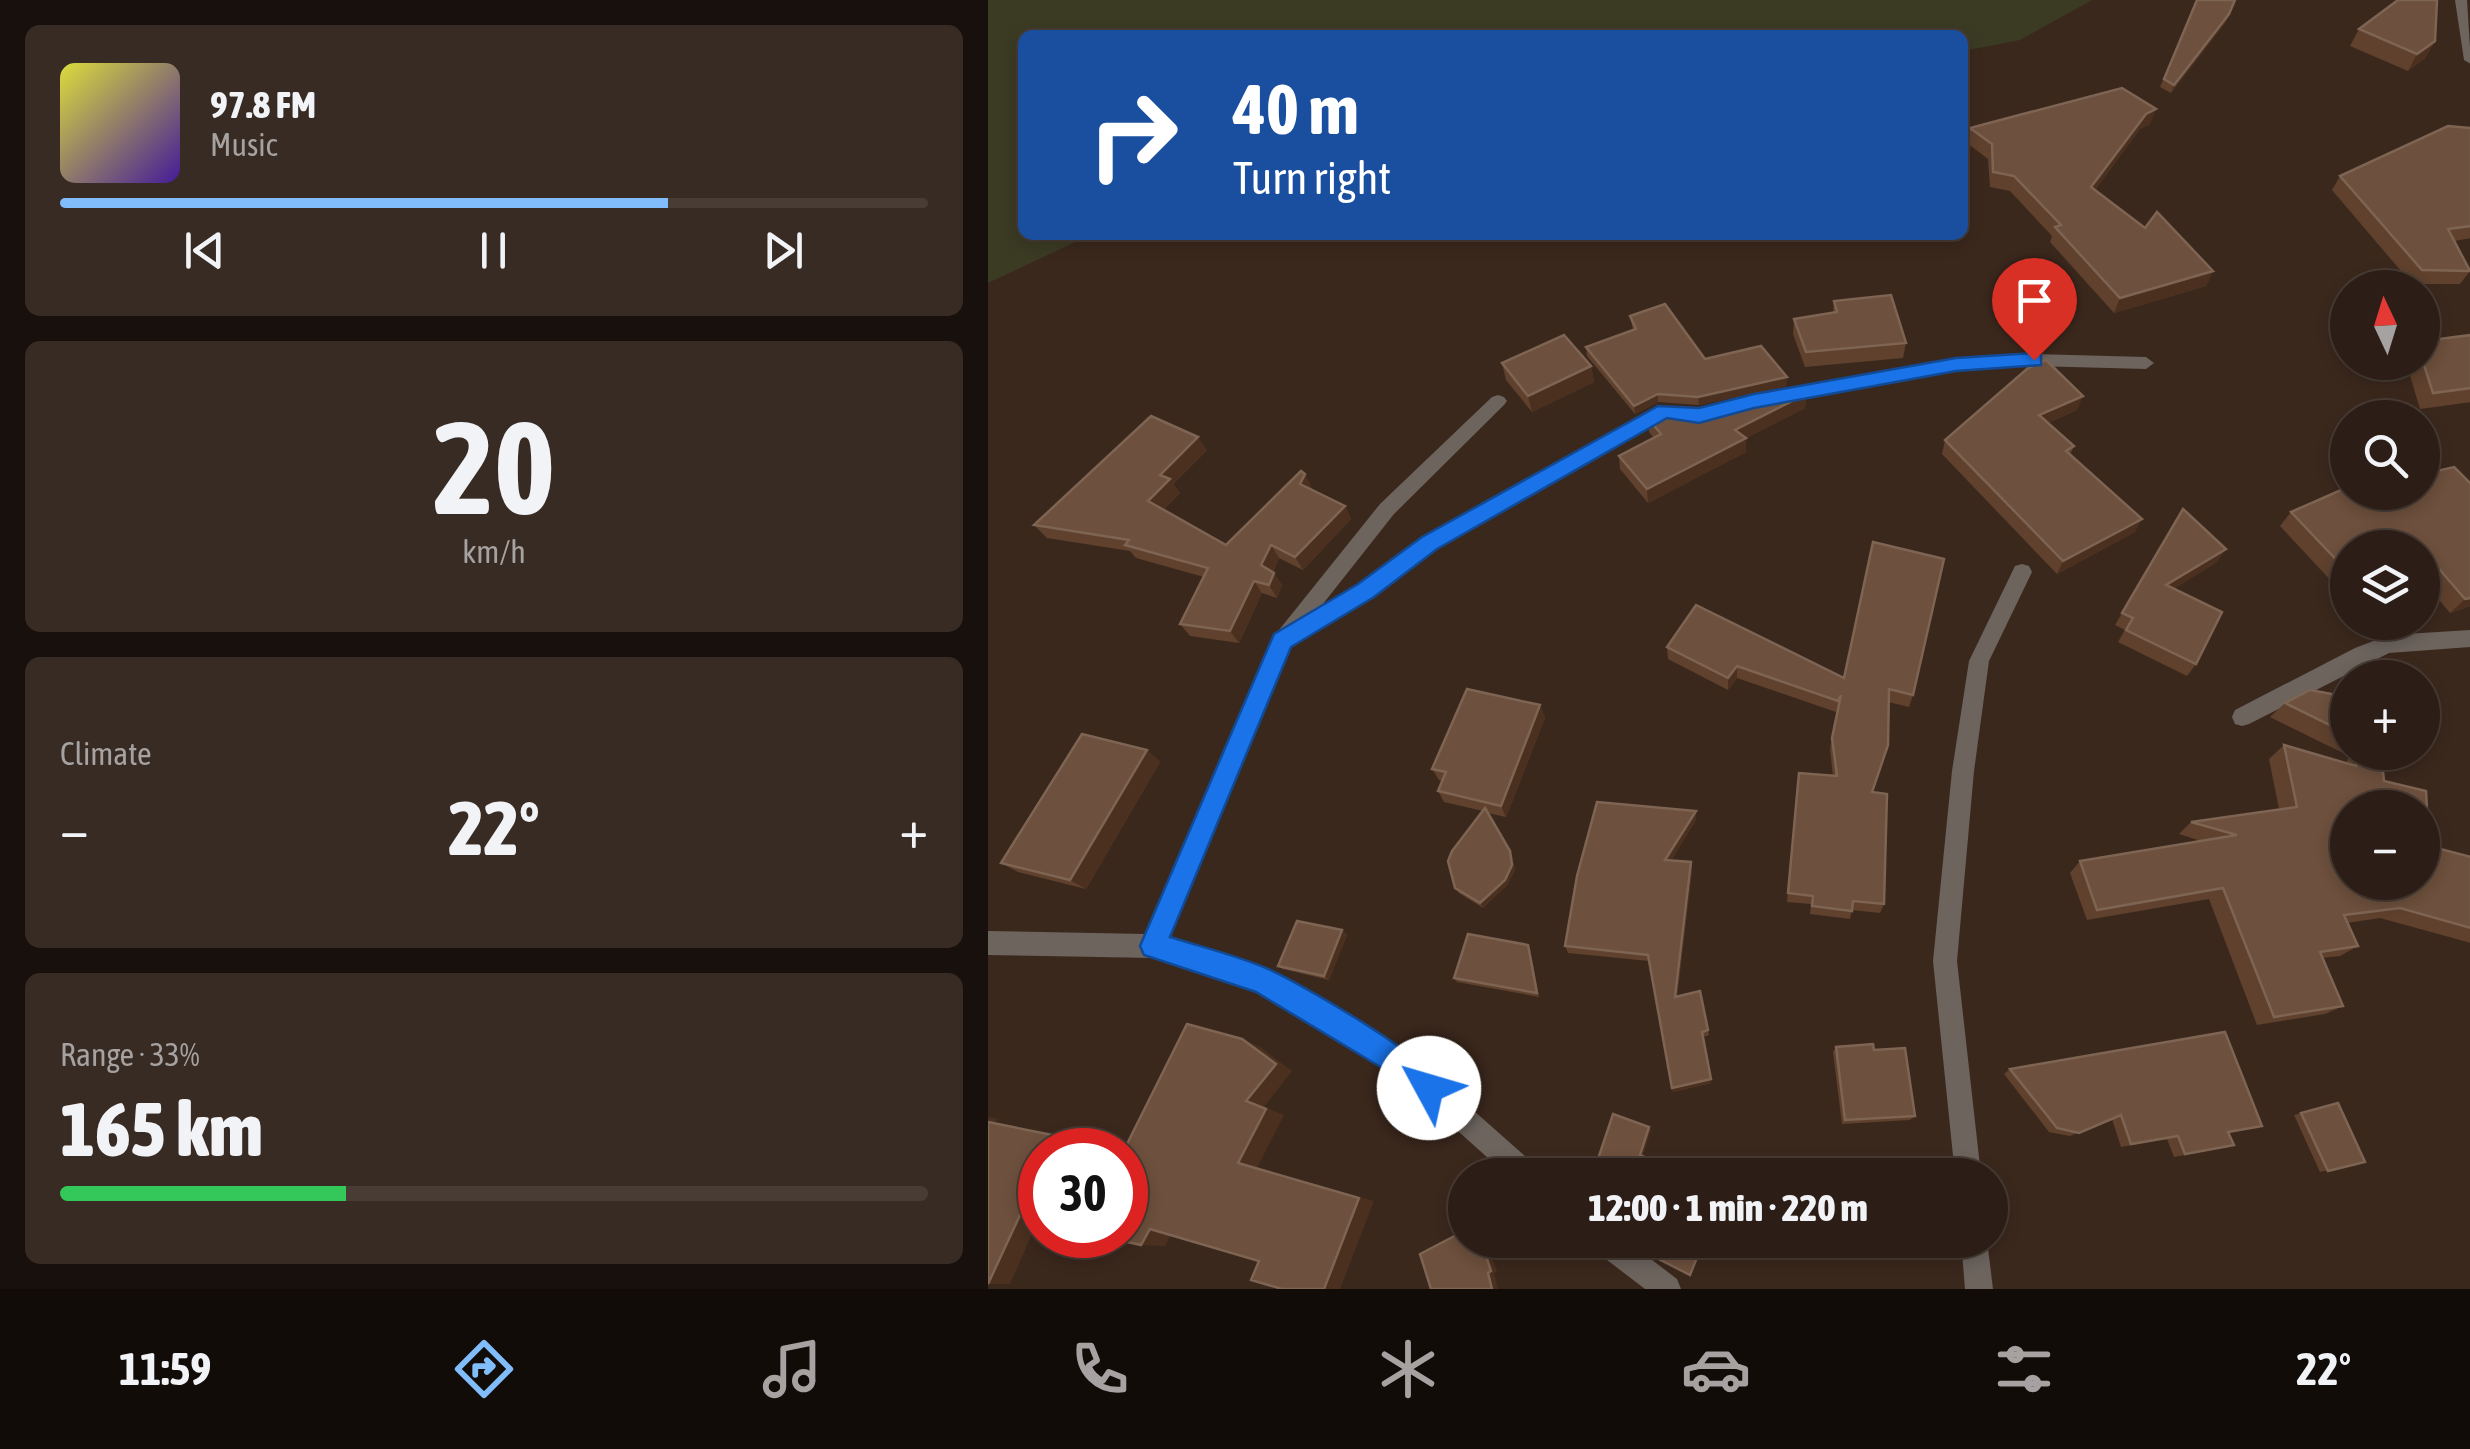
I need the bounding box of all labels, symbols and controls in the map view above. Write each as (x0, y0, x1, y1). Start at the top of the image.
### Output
text: 40 m (1233, 69, 1359, 149)
icon: right (1068, 70, 1198, 200)
text: 97.8 FM (210, 83, 316, 126)
text: Music (210, 126, 277, 163)
text: Turn right (1233, 152, 1391, 204)
icon: previous (177, 223, 232, 278)
icon: pause (466, 223, 521, 278)
icon: next (756, 223, 811, 278)
pin (1992, 258, 2077, 361)
north arrow (2330, 270, 2440, 380)
map controls (2330, 270, 2440, 900)
icon: arrive (2007, 273, 2062, 328)
text: 20 (433, 393, 555, 542)
button: search (2330, 400, 2440, 510)
button: layers (2330, 530, 2440, 640)
text: km/h (462, 533, 526, 570)
button: + (2330, 660, 2440, 770)
text: Climate (60, 735, 152, 772)
text: 22° (448, 785, 540, 871)
button: − (2330, 790, 2440, 900)
text: − (60, 797, 89, 860)
text: + (899, 797, 928, 860)
text: Range · 33% (60, 1036, 200, 1073)
position arrow (1377, 1036, 1481, 1140)
text: 165 km (60, 1086, 263, 1172)
speed limit sign: 30 (1018, 1128, 1148, 1258)
text: 12:00 · 1 min · 220 m (1588, 1186, 1868, 1229)
icon: directions (449, 1334, 519, 1404)
icon: music (757, 1334, 827, 1404)
icon: phone (1065, 1334, 1135, 1404)
icon: climate (1373, 1334, 1443, 1404)
icon: car (1681, 1334, 1751, 1404)
icon: filters (1989, 1334, 2059, 1404)
text: 11:59 (119, 1343, 212, 1395)
text: 22° (2296, 1343, 2351, 1395)

